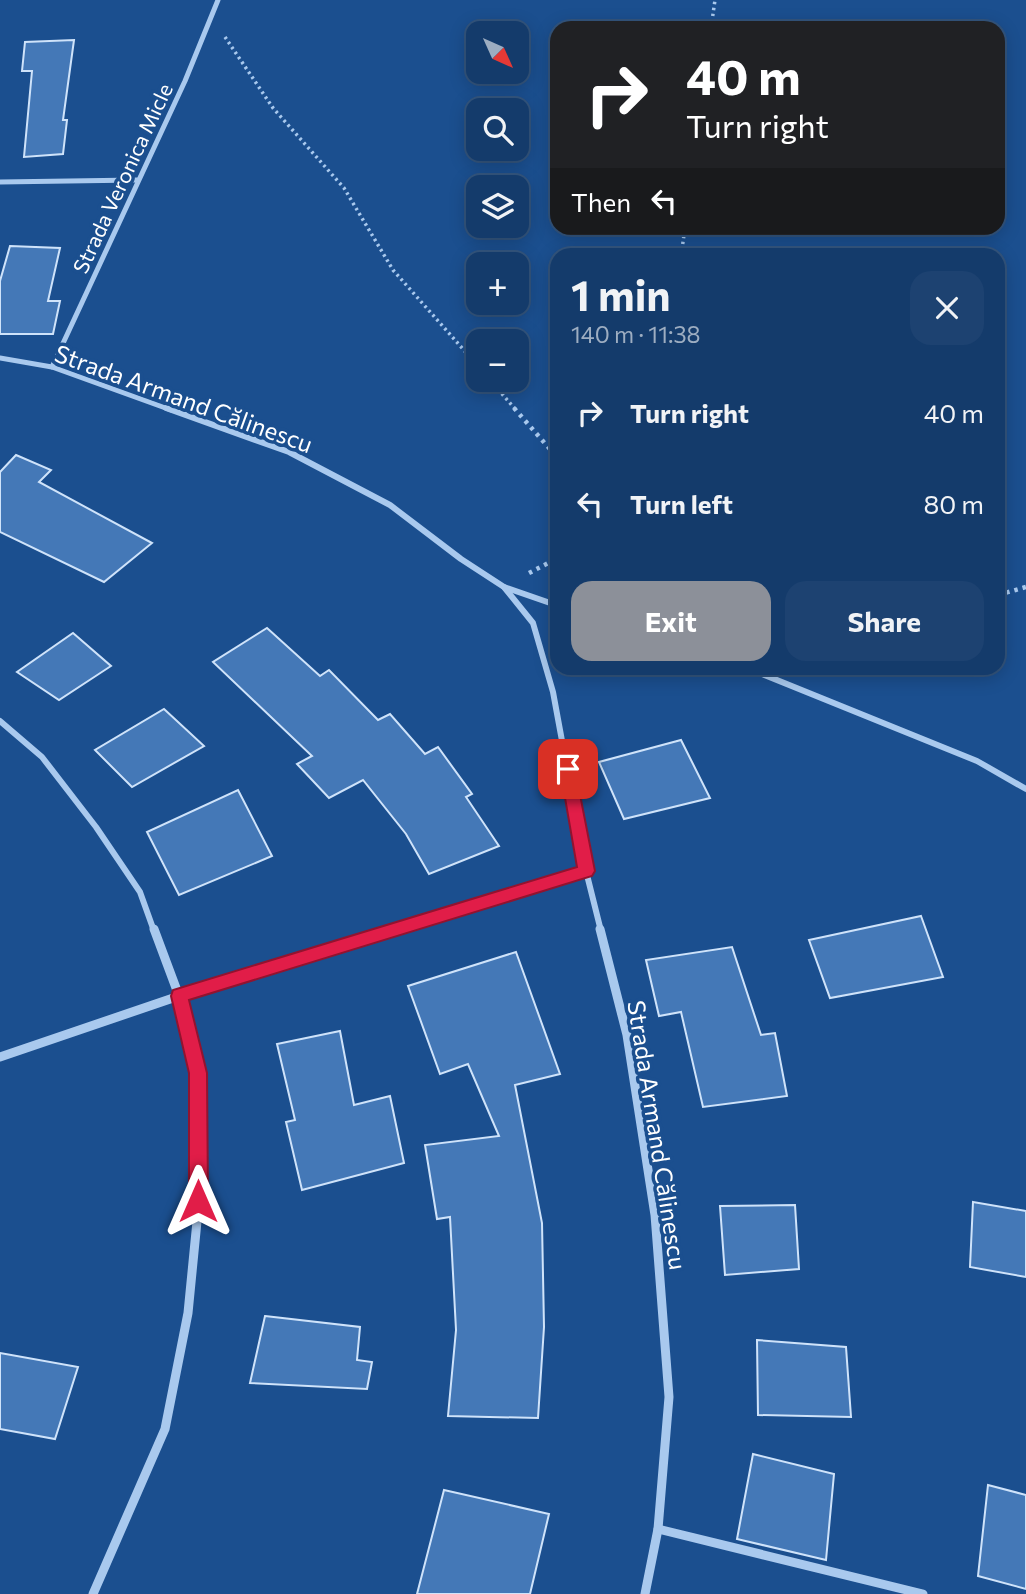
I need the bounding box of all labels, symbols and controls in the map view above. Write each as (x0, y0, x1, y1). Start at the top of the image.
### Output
north arrow (466, 21, 528, 84)
map controls (466, 21, 529, 392)
text: 40 m (686, 45, 801, 105)
icon: right (571, 49, 662, 140)
street label: Strada Veronica Micle (67, 79, 177, 277)
button: search (466, 98, 529, 161)
text: Turn right (686, 105, 829, 145)
button: layers (466, 175, 529, 238)
icon: left (645, 182, 683, 220)
text: Then (571, 186, 631, 217)
button: + (466, 252, 529, 315)
text: 1 min (571, 268, 671, 320)
button: close (910, 271, 984, 345)
text: 140 m · 11:38 (571, 320, 701, 348)
button: − (466, 329, 529, 392)
street label: Strada Armand Călinescu (51, 338, 317, 458)
icon: right (571, 394, 609, 432)
text: Turn right (630, 397, 749, 428)
text: 40 m (924, 397, 984, 428)
icon: left (571, 485, 609, 523)
text: Turn left (630, 488, 733, 519)
text: 80 m (924, 488, 984, 519)
button: Exit (571, 581, 771, 661)
button: Share (785, 581, 984, 661)
pin (538, 739, 598, 799)
icon: arrive (549, 750, 587, 788)
street label: Strada Armand Călinescu (622, 998, 694, 1272)
position arrow (161, 1164, 235, 1238)

